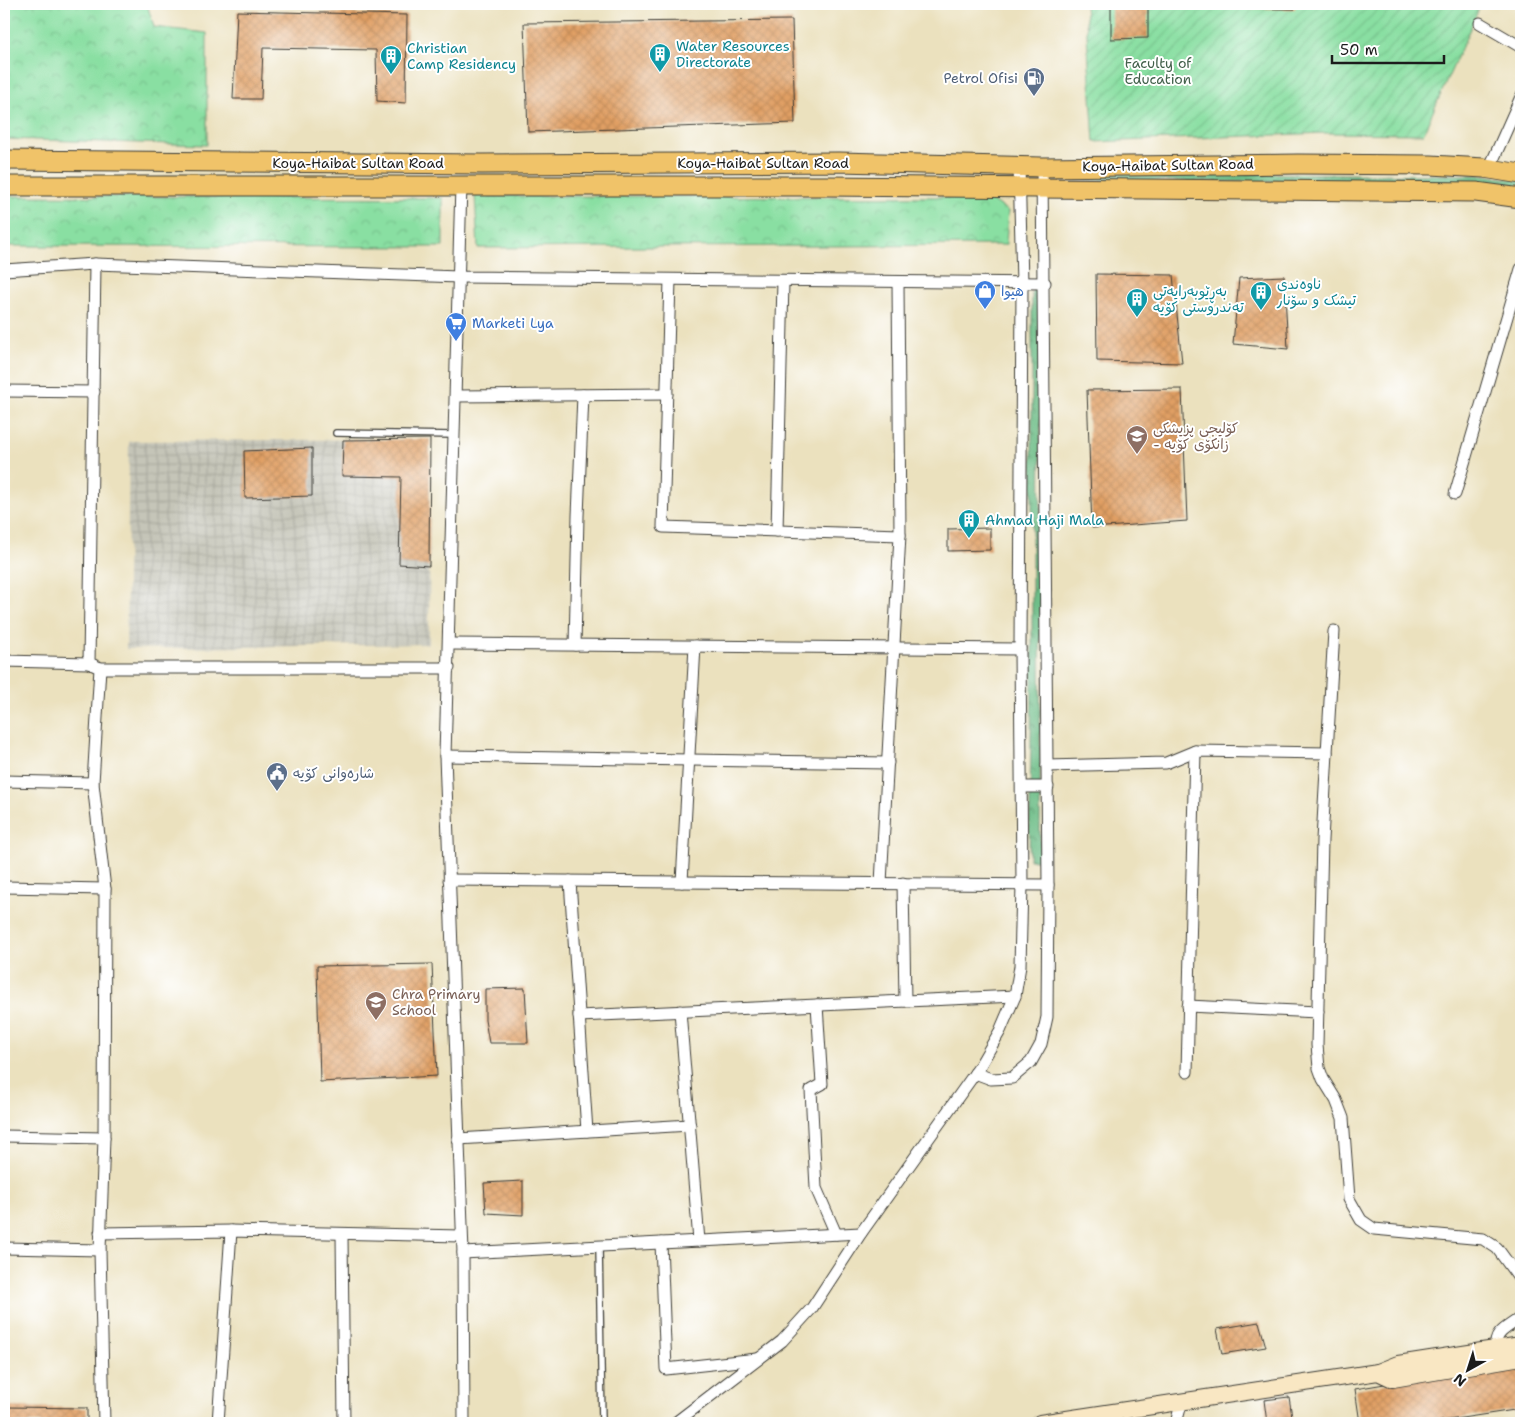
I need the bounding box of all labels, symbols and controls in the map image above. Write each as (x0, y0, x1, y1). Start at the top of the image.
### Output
scale bar (1332, 32, 1445, 64)
place label: Water Resources Directorate (676, 37, 790, 71)
place label: Christian Camp Residency (407, 39, 516, 73)
text: 50 m (1340, 40, 1378, 60)
building icon: Water Resources Directorate (648, 42, 672, 73)
building icon: Christian Camp Residency (379, 44, 403, 75)
park label: Faculty of Education (1125, 54, 1192, 88)
fuel station icon: Petrol Ofisi (1022, 66, 1046, 97)
place label: Petrol Ofisi (944, 69, 1018, 87)
street label: Koya-Haibat Sultan Road (272, 154, 444, 172)
street label: Koya-Haibat Sultan Road (677, 154, 849, 172)
street label: Koya-Haibat Sultan Road (1082, 155, 1254, 175)
place label: ناوەندی تیشک و سۆنار (1276, 275, 1357, 309)
shop icon: هیوا (973, 279, 997, 310)
building icon: ناوەندی تیشک و سۆنار (1249, 280, 1273, 311)
place label: هیوا (1001, 282, 1024, 300)
place label: بەڕێوبەرایەتی تەندروستی کۆیە (1153, 282, 1245, 316)
building icon: بەڕێوبەرایەتی تەندروستی کۆیە (1125, 287, 1149, 318)
supermarket icon: Marketi Lya (444, 311, 468, 342)
place label: Marketi Lya (472, 314, 554, 332)
place label: کۆلیجی پزیشکی - زانکۆی کۆیە (1153, 419, 1238, 453)
school or university icon: کۆلیجی پزیشکی - زانکۆی کۆیە (1125, 424, 1149, 455)
building icon: Ahmad Haji Mala (957, 508, 981, 539)
place label: Ahmad Haji Mala (985, 511, 1104, 529)
public building icon: شارەوانی کۆیە (265, 761, 289, 792)
place label: شارەوانی کۆیە (293, 764, 374, 782)
place label: Chra Primary School (392, 985, 481, 1019)
school or university icon: Chra Primary School (364, 990, 388, 1021)
north arrow (1442, 1344, 1492, 1394)
text: N (1450, 1370, 1470, 1391)

